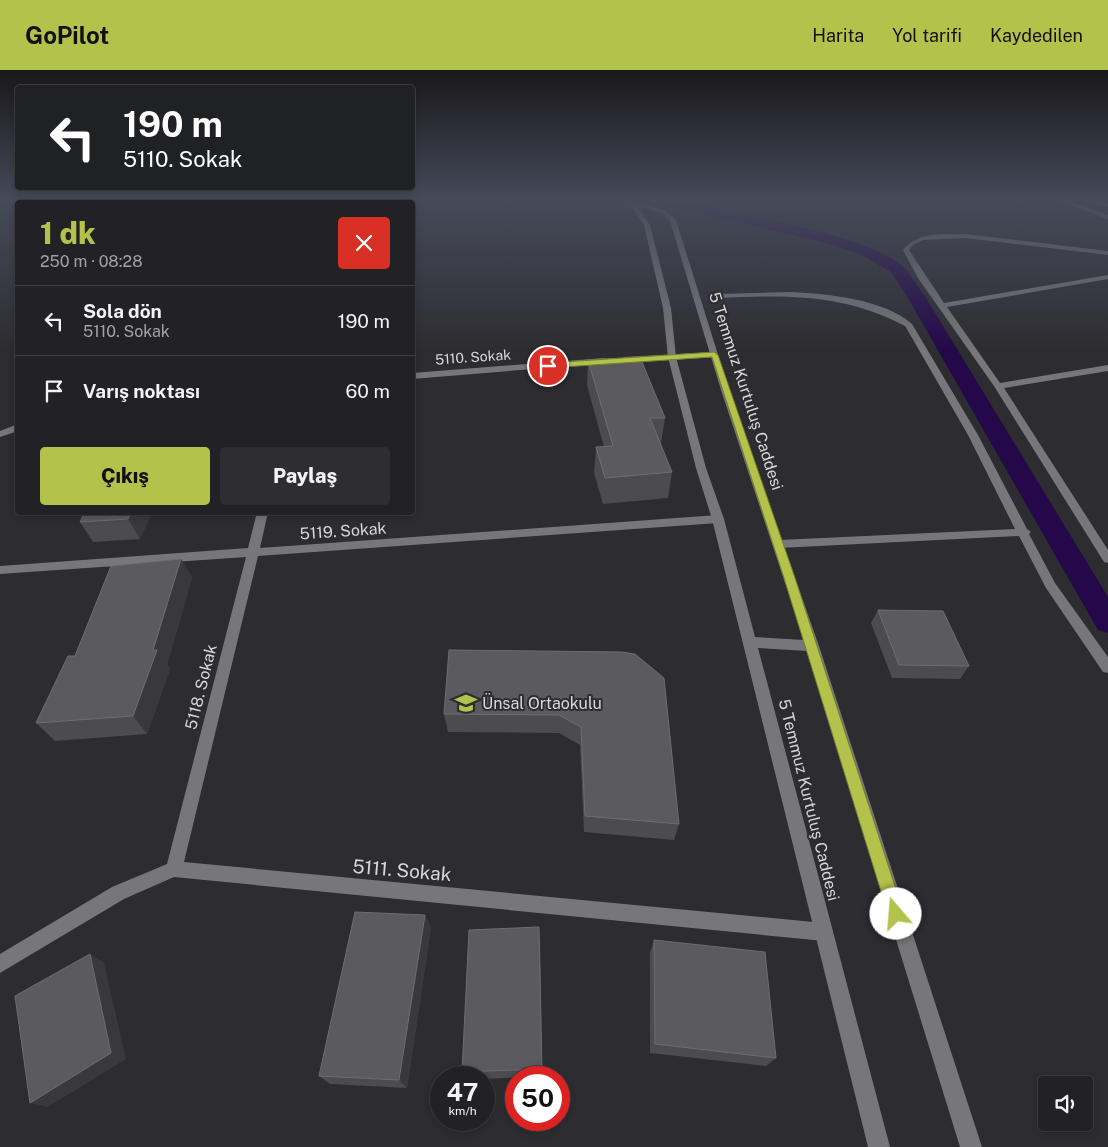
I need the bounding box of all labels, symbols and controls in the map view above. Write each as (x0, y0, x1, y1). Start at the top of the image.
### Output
text: GoPilot (25, 21, 109, 49)
text: Harita (812, 25, 864, 46)
text: Yol tarifi (892, 25, 962, 46)
text: Kaydedilen (990, 25, 1083, 46)
text: 190 m (123, 104, 223, 145)
icon: left (40, 105, 105, 170)
text: 5110. Sokak (123, 146, 242, 172)
text: 1 dk (40, 215, 96, 251)
button: close (338, 217, 390, 269)
text: 250 m · 08:28 (40, 252, 143, 271)
street label: 5 Temmuz Kurtuluş Caddesi (705, 290, 787, 492)
text: Sola dön (83, 300, 162, 322)
icon: left (40, 307, 68, 335)
text: 190 m (338, 310, 390, 332)
text: 5110. Sokak (83, 322, 170, 341)
pin (527, 345, 569, 387)
street label: 5110. Sokak (435, 346, 512, 368)
icon: arrive (534, 352, 562, 380)
icon: arrive (40, 377, 68, 405)
text: Varış noktası (83, 380, 200, 402)
text: 60 m (346, 380, 390, 402)
button: Çıkış (40, 447, 210, 505)
button: Paylaş (220, 447, 390, 505)
street label: 5119. Sokak (299, 518, 387, 544)
street label: 5118. Sokak (181, 642, 221, 732)
school or university icon: Ünsal Ortaokulu (453, 690, 479, 716)
place label: Ünsal Ortaokulu (482, 693, 602, 713)
street label: 5 Temmuz Kurtuluş Caddesi (775, 697, 843, 903)
street label: 5111. Sokak (352, 855, 453, 885)
position arrow (869, 887, 921, 939)
speed limit sign: 50 (505, 1066, 570, 1131)
map controls (1038, 1076, 1093, 1131)
button: sound (1038, 1076, 1093, 1131)
text: 47 (446, 1077, 479, 1107)
text: km/h (448, 1104, 477, 1118)

